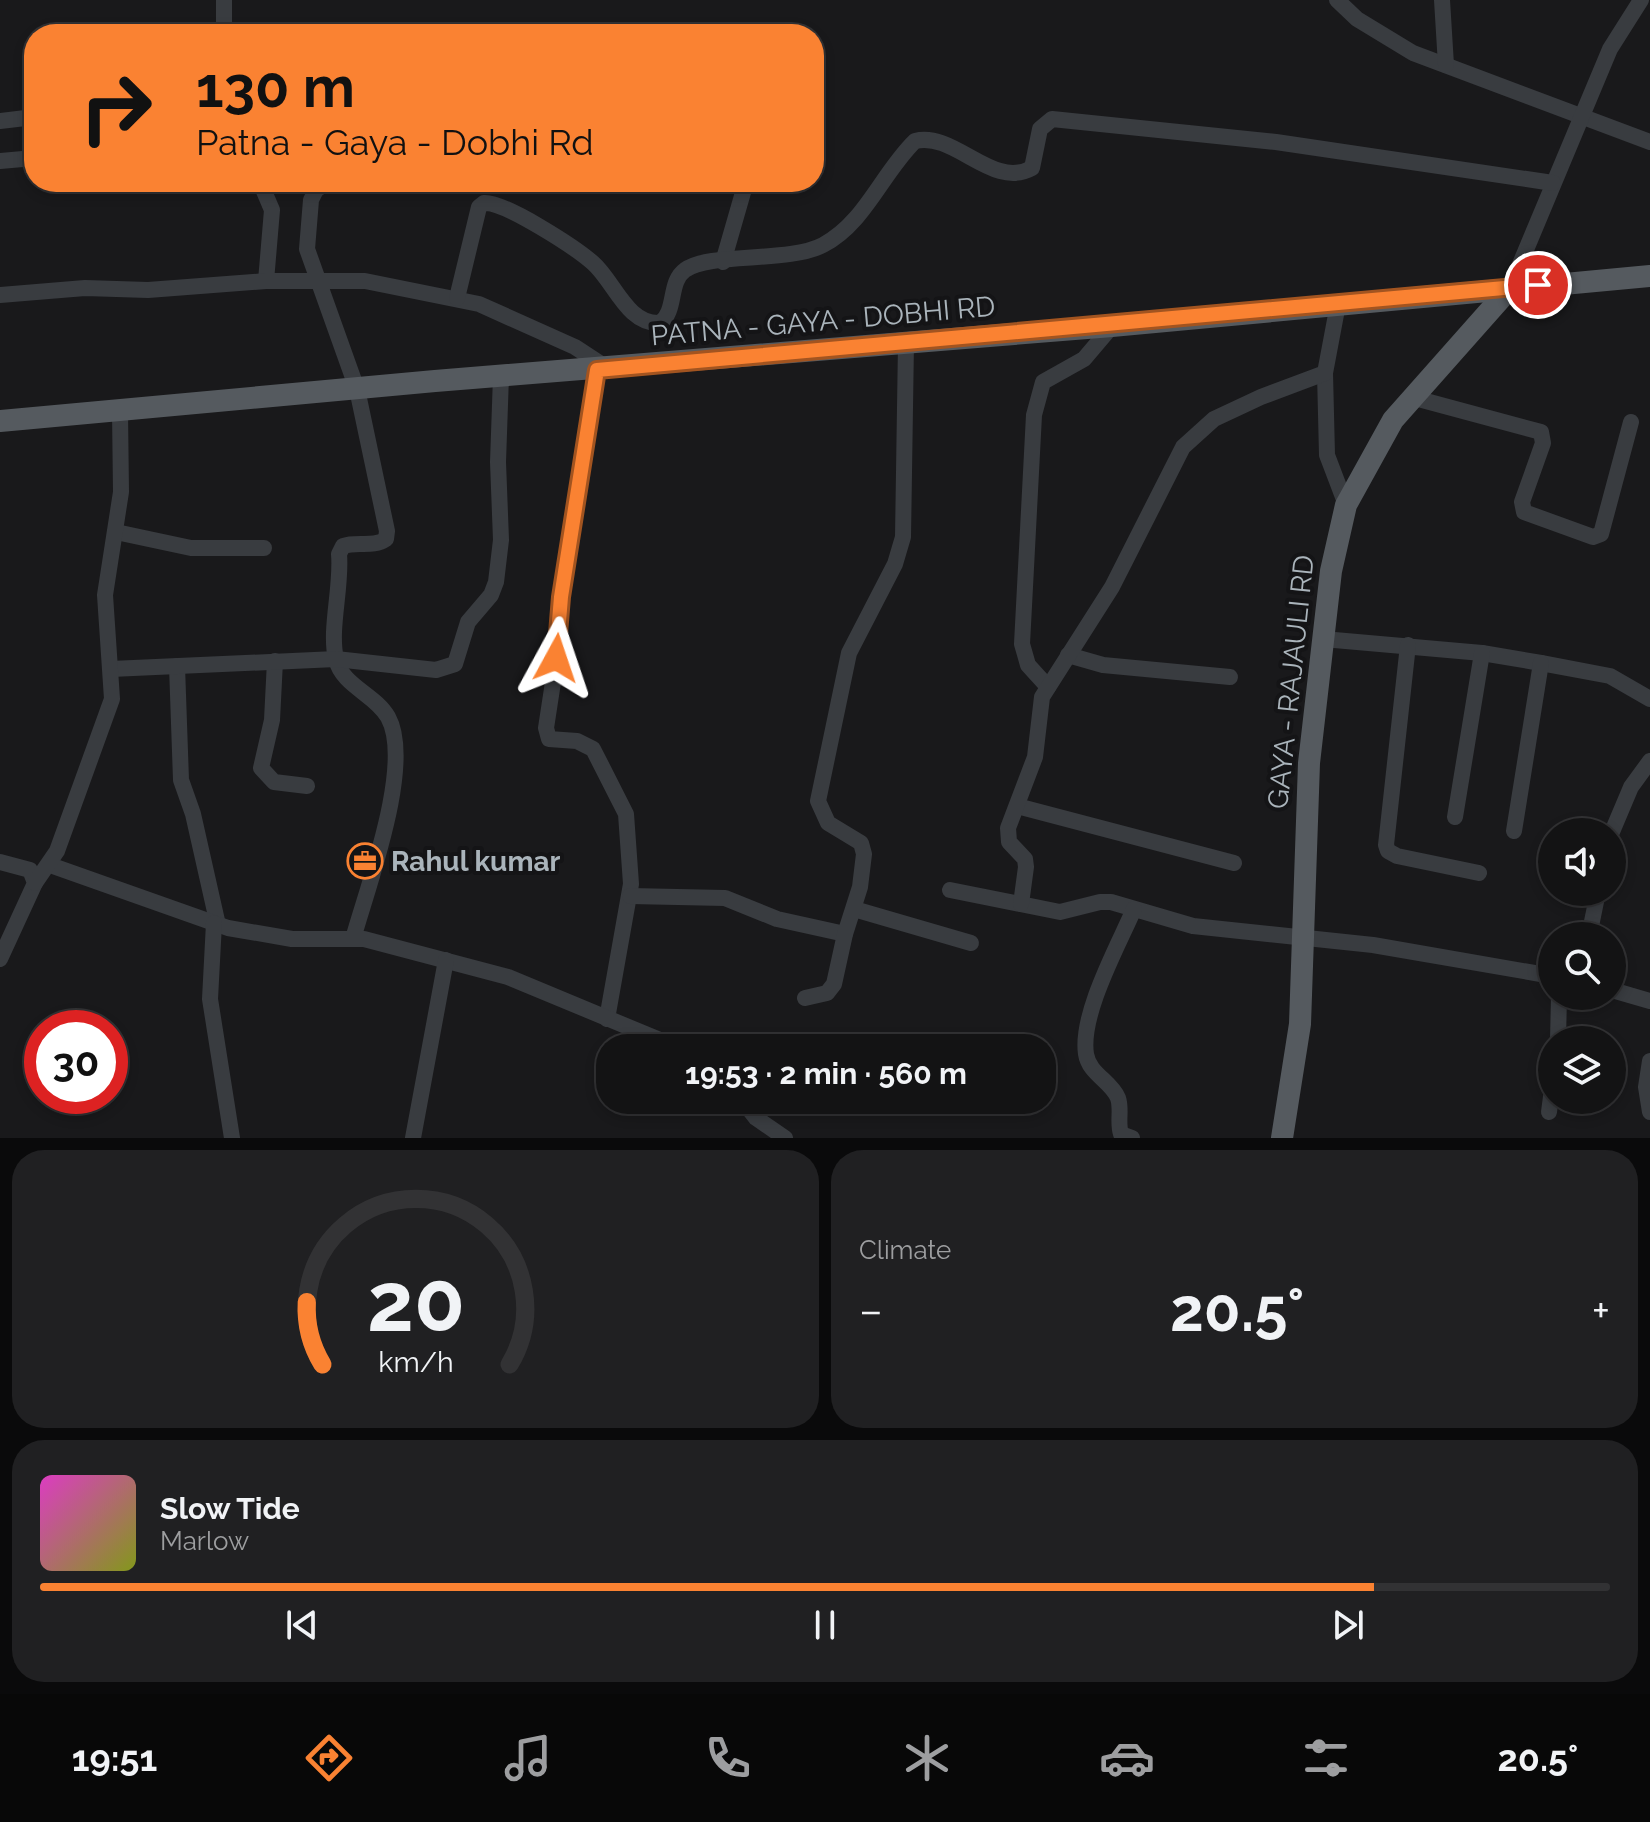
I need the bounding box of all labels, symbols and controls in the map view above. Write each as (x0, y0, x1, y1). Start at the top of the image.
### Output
text: 130 m (196, 54, 355, 120)
icon: right (64, 56, 168, 160)
text: Patna - Gaya - Dobhi Rd (196, 121, 594, 163)
pin (1504, 251, 1572, 319)
icon: arrive (1516, 263, 1560, 307)
street label: PATNA - GAYA - DOBHI RD (649, 290, 997, 352)
street label: GAYA - RAJAULI RD (1261, 553, 1321, 811)
position arrow (514, 616, 598, 700)
map controls (1538, 818, 1626, 1114)
button: sound (1538, 818, 1626, 906)
office icon: Rahul kumar (346, 842, 384, 880)
place label: Rahul kumar (391, 845, 561, 878)
button: search (1538, 922, 1626, 1010)
speed limit sign: 30 (24, 1010, 128, 1114)
button: layers (1538, 1026, 1626, 1114)
text: 19:53 · 2 min · 560 m (685, 1056, 967, 1091)
text: Climate (859, 1235, 951, 1265)
text: 20 (367, 1253, 464, 1350)
text: 20.5° (1170, 1275, 1304, 1345)
text: − (859, 1285, 883, 1336)
text: + (1592, 1285, 1610, 1336)
text: km/h (378, 1345, 453, 1379)
text: Slow Tide (160, 1491, 300, 1526)
text: Marlow (160, 1526, 249, 1556)
icon: previous (280, 1603, 324, 1647)
icon: pause (803, 1603, 847, 1647)
icon: next (1326, 1603, 1370, 1647)
icon: directions (301, 1730, 357, 1786)
icon: music (500, 1730, 556, 1786)
icon: phone (700, 1730, 756, 1786)
icon: climate (899, 1730, 955, 1786)
icon: car (1099, 1730, 1155, 1786)
icon: filters (1298, 1730, 1354, 1786)
text: 19:51 (72, 1737, 157, 1779)
text: 20.5° (1498, 1737, 1578, 1779)

